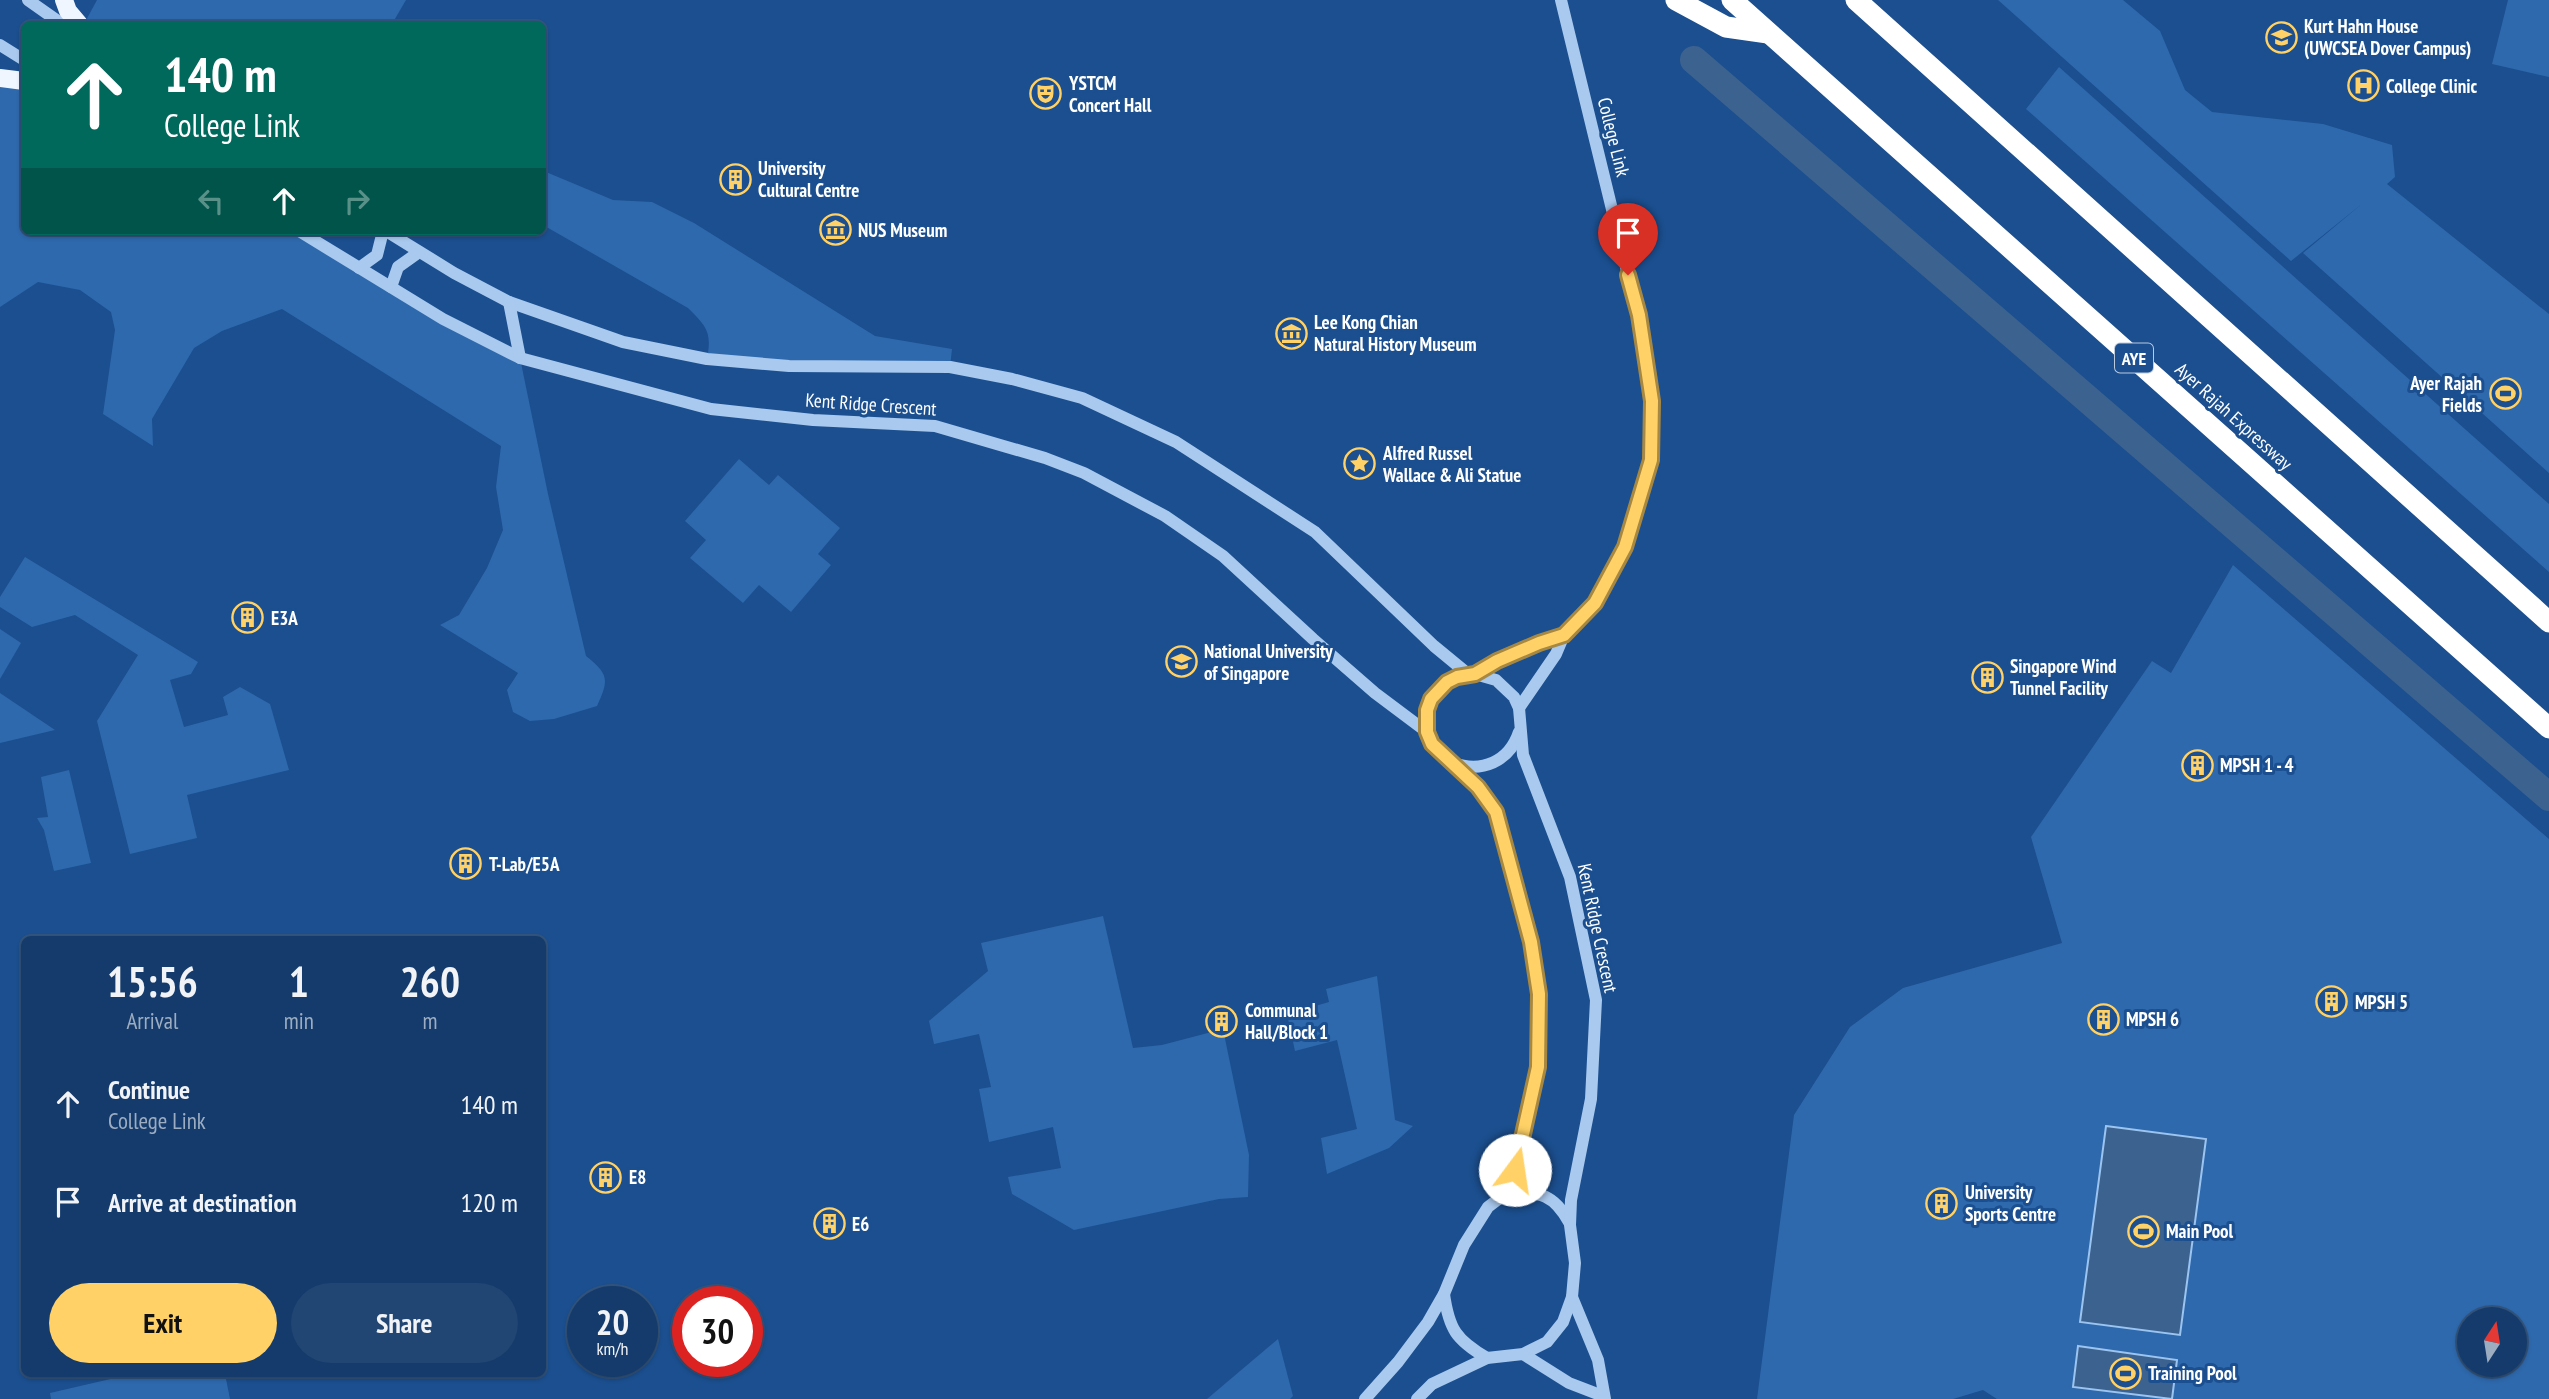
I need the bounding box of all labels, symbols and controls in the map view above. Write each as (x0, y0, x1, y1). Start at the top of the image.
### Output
place label: Kurt Hahn House (UWCSEA Dover Campus) (2304, 14, 2471, 60)
school or university icon: Kurt Hahn House (UWCSEA Dover Campus) (2264, 20, 2298, 54)
text: 140 m (164, 42, 277, 106)
icon: ahead (49, 49, 140, 140)
hospital icon: College Clinic (2346, 69, 2380, 103)
place label: YSTCM Concert Hall (1068, 71, 1152, 117)
place label: College Clinic (2386, 74, 2478, 98)
theatre icon: YSTCM Concert Hall (1029, 77, 1063, 111)
street label: College Link (1593, 95, 1636, 180)
text: College Link (164, 104, 300, 146)
place label: University Cultural Centre (758, 156, 859, 202)
building icon: University Cultural Centre (718, 162, 752, 196)
icon: left (192, 182, 230, 220)
icon: ahead (265, 182, 303, 220)
icon: right (338, 182, 376, 220)
pin (1598, 203, 1658, 275)
museum icon: NUS Museum (818, 213, 852, 247)
icon: arrive (1609, 214, 1647, 252)
place label: NUS Museum (858, 218, 947, 242)
place label: Lee Kong Chian Natural History Museum (1314, 310, 1477, 356)
museum icon: Lee Kong Chian Natural History Museum (1274, 316, 1308, 350)
road number: AYE (2115, 344, 2153, 372)
street label: Ayer Rajah Expressway (2170, 357, 2298, 476)
place label: Ayer Rajah Fields (2409, 371, 2482, 417)
sports icon: Ayer Rajah Fields (2488, 377, 2522, 411)
street label: Kent Ridge Crescent (805, 387, 938, 421)
place label: Alfred Russel Wallace & Ali Statue (1382, 441, 1521, 487)
place icon: Alfred Russel Wallace & Ali Statue (1343, 447, 1377, 481)
building icon: E3A (231, 601, 265, 635)
place label: E3A (271, 606, 298, 630)
place label: National University of Singapore (1204, 639, 1333, 685)
school or university icon: National University of Singapore (1164, 645, 1198, 679)
place label: Singapore Wind Tunnel Facility (2010, 654, 2116, 700)
building icon: Singapore Wind Tunnel Facility (1970, 660, 2004, 694)
building icon: MPSH 1 - 4 (2180, 748, 2214, 782)
place label: MPSH 1 - 4 (2220, 753, 2294, 777)
building icon: T-Lab/E5A (449, 847, 483, 881)
place label: T-Lab/E5A (489, 852, 560, 876)
street label: Kent Ridge Crescent (1573, 861, 1624, 996)
text: 15:56 (107, 954, 198, 1009)
text: 1 (289, 954, 309, 1009)
text: 260 (400, 954, 460, 1009)
building icon: MPSH 5 (2315, 985, 2349, 1019)
place label: MPSH 5 (2355, 990, 2408, 1014)
place label: Communal Hall/Block 1 (1245, 998, 1328, 1044)
building icon: MPSH 6 (2086, 1002, 2120, 1036)
building icon: Communal Hall/Block 1 (1205, 1004, 1239, 1038)
text: Arrival (126, 1006, 178, 1035)
text: min (284, 1006, 314, 1035)
text: m (422, 1006, 437, 1035)
place label: MPSH 6 (2126, 1007, 2179, 1031)
text: Continue (108, 1073, 190, 1106)
icon: ahead (49, 1085, 87, 1123)
text: 140 m (460, 1088, 518, 1121)
text: College Link (108, 1106, 206, 1135)
position arrow (1478, 1133, 1552, 1207)
building icon: E8 (589, 1160, 623, 1194)
place label: E8 (629, 1165, 646, 1189)
place label: University Sports Centre (1965, 1180, 2056, 1226)
icon: arrive (49, 1183, 87, 1221)
text: Arrive at destination (108, 1186, 297, 1219)
text: 120 m (460, 1186, 518, 1219)
building icon: University Sports Centre (1925, 1186, 1959, 1220)
building icon: E6 (812, 1207, 846, 1241)
place label: E6 (852, 1212, 869, 1236)
sports icon: Main Pool (2126, 1214, 2160, 1248)
place label: Main Pool (2166, 1219, 2234, 1243)
button: Exit (49, 1283, 277, 1363)
button: Share (291, 1283, 518, 1363)
speed limit sign: 30 (672, 1286, 763, 1377)
text: 20 (596, 1299, 629, 1345)
north arrow (2457, 1307, 2527, 1377)
map controls (2457, 1307, 2527, 1377)
text: km/h (597, 1337, 628, 1360)
sports icon: Training Pool (2108, 1356, 2142, 1390)
place label: Training Pool (2148, 1361, 2237, 1385)

